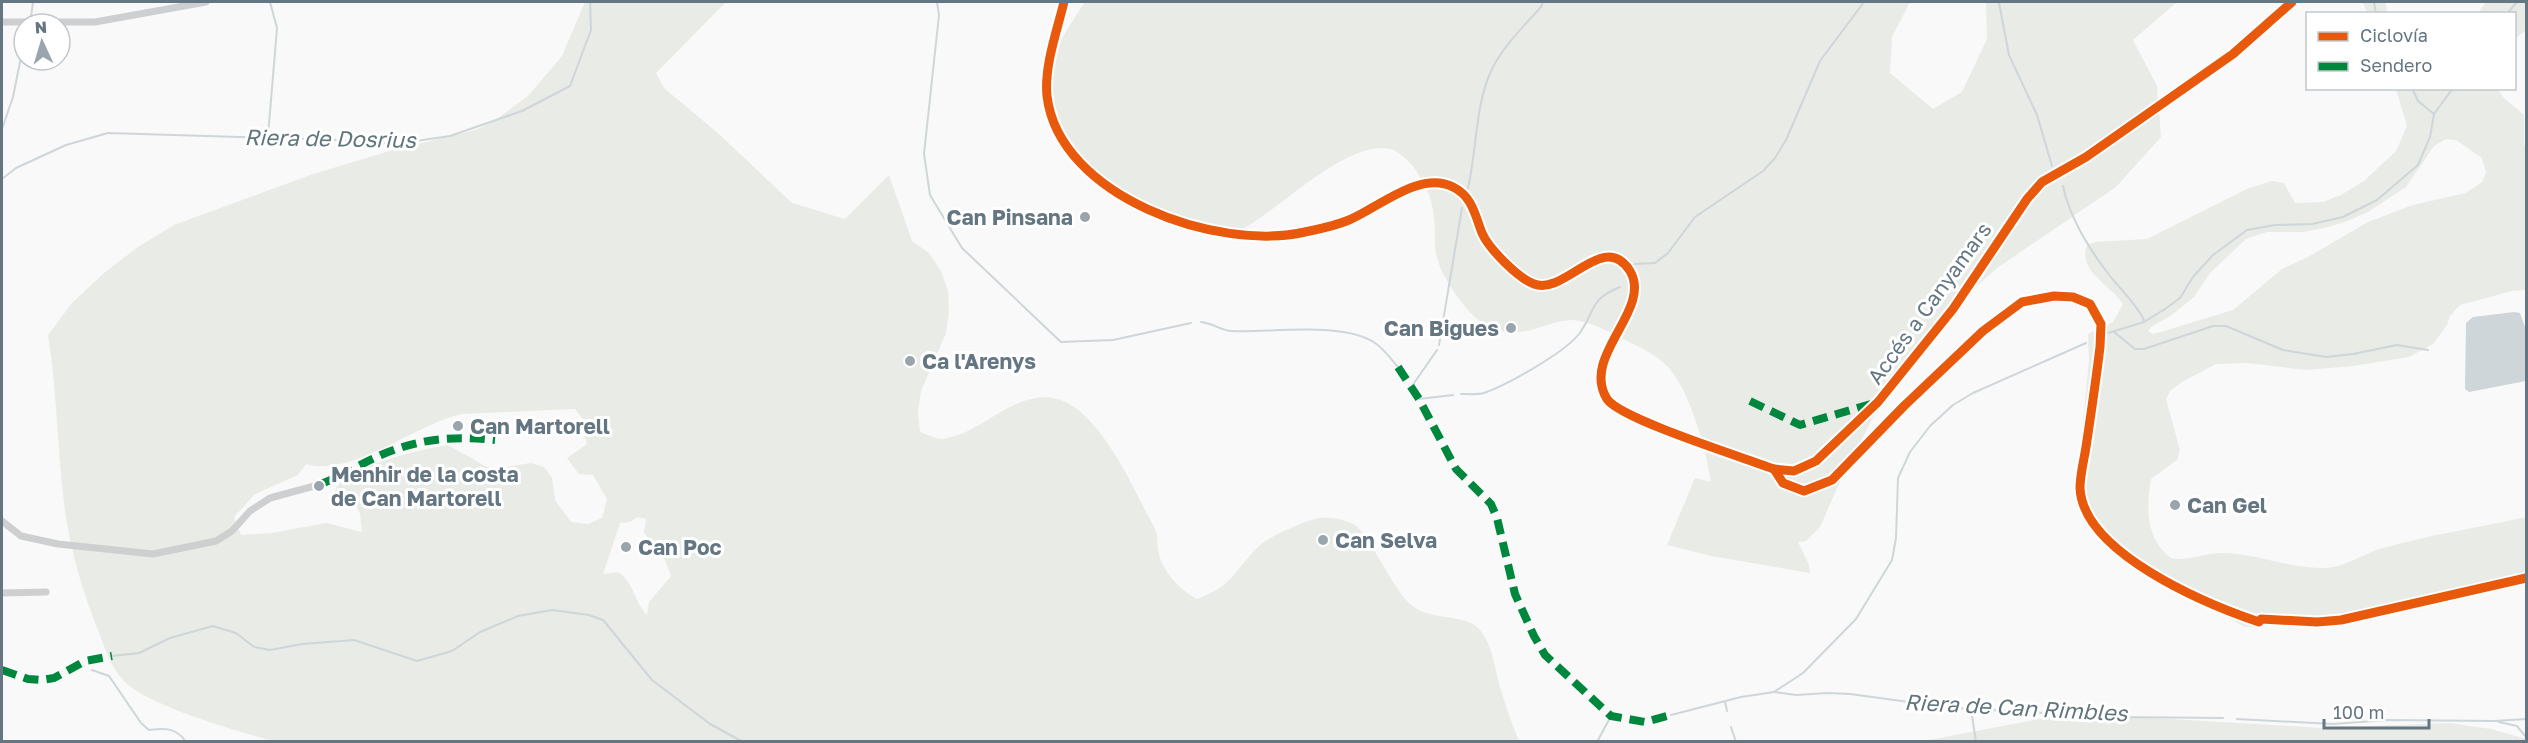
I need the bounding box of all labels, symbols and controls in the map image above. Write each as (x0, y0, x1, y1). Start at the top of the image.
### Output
north arrow (12, 12, 72, 72)
legend (2306, 12, 2516, 90)
text: N (34, 17, 48, 37)
text: Ciclovía (2360, 24, 2428, 46)
text: Sendero (2360, 54, 2432, 76)
water label: Riera de Dosrius (244, 123, 417, 153)
place label: Can Pinsana (947, 204, 1073, 230)
marker: Can Pinsana (1078, 210, 1092, 224)
street label: Accés a Canyamars (1862, 217, 1996, 389)
place label: Can Bigues (1384, 315, 1499, 341)
marker: Can Bigues (1504, 321, 1518, 335)
place label: Ca l'Arenys (922, 348, 1036, 374)
marker: Ca l'Arenys (903, 354, 917, 368)
place label: Can Martorell (470, 413, 610, 439)
marker: Can Martorell (451, 419, 465, 433)
place label: Menhir de la costa de Can Martorell (331, 461, 519, 511)
marker: Menhir de la costa de Can Martorell (312, 479, 326, 493)
place label: Can Gel (2187, 492, 2267, 518)
marker: Can Gel (2168, 498, 2182, 512)
place label: Can Selva (1335, 527, 1437, 553)
marker: Can Selva (1316, 533, 1330, 547)
place label: Can Poc (638, 534, 722, 560)
marker: Can Poc (619, 540, 633, 554)
water label: Riera de Can Rimbles (1904, 688, 2129, 726)
scale bar (2324, 692, 2429, 730)
text: 100 m (2333, 701, 2384, 723)

